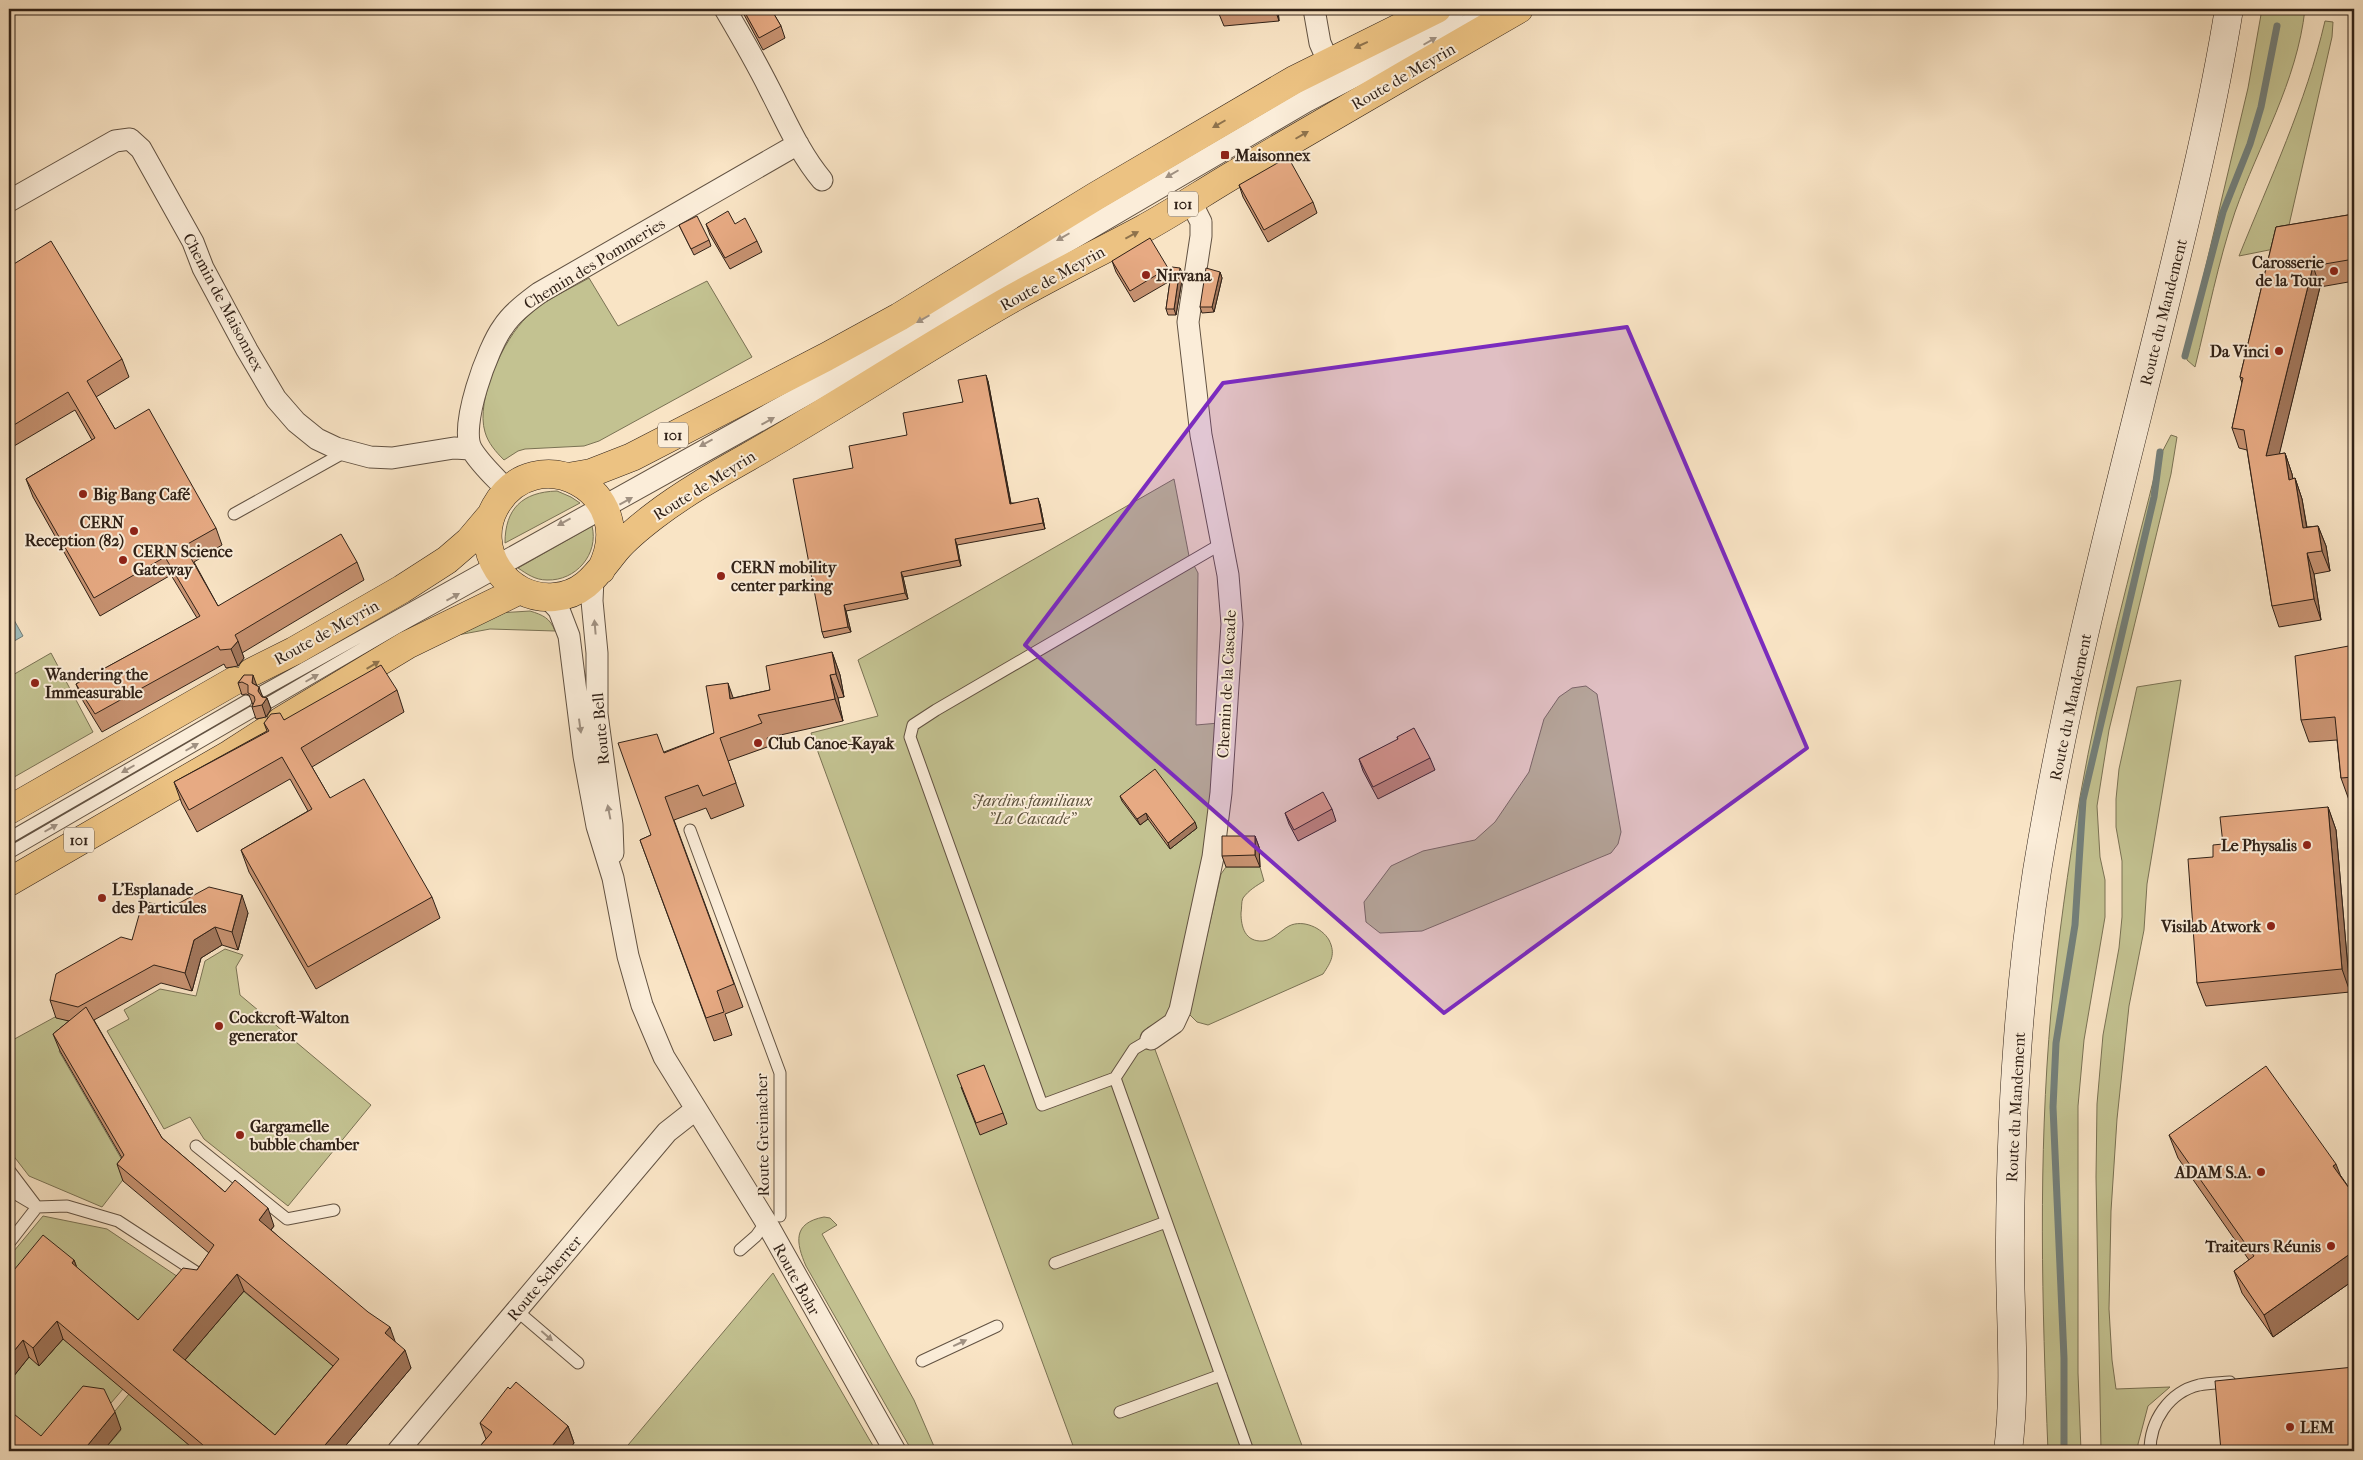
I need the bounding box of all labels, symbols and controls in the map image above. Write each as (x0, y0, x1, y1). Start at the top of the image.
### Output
one-way arrow (1423, 37, 1437, 46)
street label: Route de Meyrin (1348, 39, 1459, 114)
one-way arrow (1354, 42, 1368, 50)
one-way arrow (1212, 119, 1225, 128)
one-way arrow (1296, 130, 1309, 139)
place label: Maisonnex (1234, 146, 1311, 165)
marker: Maisonnex (1219, 149, 1231, 161)
one-way arrow (1164, 170, 1179, 178)
road number: 101 (1168, 192, 1198, 216)
street label: Chemin des Pommeries (520, 214, 668, 313)
street label: Chemin de Maisonnex (179, 230, 268, 375)
one-way arrow (1125, 231, 1139, 239)
one-way arrow (1056, 233, 1071, 241)
street label: Route du Mandement (2136, 237, 2191, 387)
street label: Route de Meyrin (996, 241, 1109, 315)
place label: Carosserie de la Tour (2252, 253, 2325, 290)
marker: Carosserie de la Tour (2328, 265, 2340, 277)
place label: Nirvana (1156, 266, 1212, 285)
marker: Nirvana (1140, 269, 1152, 281)
one-way arrow (917, 315, 930, 324)
place label: Da Vinci (2210, 342, 2269, 361)
marker: Da Vinci (2273, 345, 2285, 357)
one-way arrow (761, 417, 774, 426)
road number: 101 (658, 422, 688, 448)
one-way arrow (699, 439, 714, 447)
street label: Route de Meyrin (650, 446, 759, 524)
place label: Big Bang Café (93, 485, 190, 505)
marker: Big Bang Café (77, 488, 89, 500)
one-way arrow (618, 497, 633, 505)
place label: CERN Reception (82) (25, 513, 125, 551)
one-way arrow (558, 518, 571, 527)
marker: CERN Reception (82) (128, 525, 140, 537)
place label: CERN Science Gateway (133, 542, 233, 580)
marker: CERN Science Gateway (117, 554, 129, 566)
place label: CERN mobility center parking (731, 558, 838, 596)
marker: CERN mobility center parking (715, 570, 727, 582)
one-way arrow (446, 593, 460, 601)
street label: Route de Meyrin (270, 595, 383, 669)
street label: Chemin de la Cascade (1213, 609, 1240, 759)
one-way arrow (591, 619, 599, 635)
street label: Route du Mandement (2046, 631, 2095, 783)
one-way arrow (367, 660, 380, 669)
place label: Wandering the Immeasurable (44, 665, 148, 702)
one-way arrow (306, 673, 319, 682)
marker: Wandering the Immeasurable (29, 677, 41, 689)
street label: Route Bell (588, 691, 613, 766)
one-way arrow (576, 718, 584, 734)
place label: Club Canoe-Kayak (768, 734, 895, 754)
marker: Club Canoe-Kayak (752, 737, 764, 749)
one-way arrow (185, 743, 198, 752)
one-way arrow (121, 765, 134, 774)
park label: Jardins familiaux "La Cascade" (972, 791, 1093, 828)
one-way arrow (605, 803, 613, 819)
one-way arrow (44, 824, 58, 833)
road number: 101 (64, 828, 94, 852)
place label: Le Physalis (2221, 836, 2297, 856)
marker: Le Physalis (2301, 839, 2313, 851)
place label: L'Esplanade des Particules (112, 880, 206, 917)
marker: L'Esplanade des Particules (96, 892, 108, 904)
place label: Visilab Atwork (2160, 917, 2262, 936)
marker: Visilab Atwork (2265, 920, 2277, 932)
place label: Cockcroft-Walton generator (229, 1008, 350, 1046)
marker: Cockcroft-Walton generator (213, 1020, 225, 1032)
street label: Route du Mandement (2002, 1031, 2029, 1183)
street label: Route Greinacher (752, 1073, 773, 1197)
place label: Gargamelle bubble chamber (249, 1117, 360, 1154)
marker: Gargamelle bubble chamber (234, 1129, 246, 1141)
place label: ADAM S.A. (2174, 1163, 2251, 1182)
marker: ADAM S.A. (2255, 1166, 2267, 1178)
street label: Route Scherrer (503, 1232, 586, 1325)
place label: Traiteurs Réunis (2204, 1237, 2321, 1256)
street label: Route Bohr (769, 1240, 824, 1319)
marker: Traiteurs Réunis (2325, 1240, 2337, 1252)
one-way arrow (540, 1331, 553, 1342)
one-way arrow (953, 1339, 967, 1347)
place label: LEM (2300, 1418, 2334, 1437)
marker: LEM (2284, 1421, 2296, 1433)

